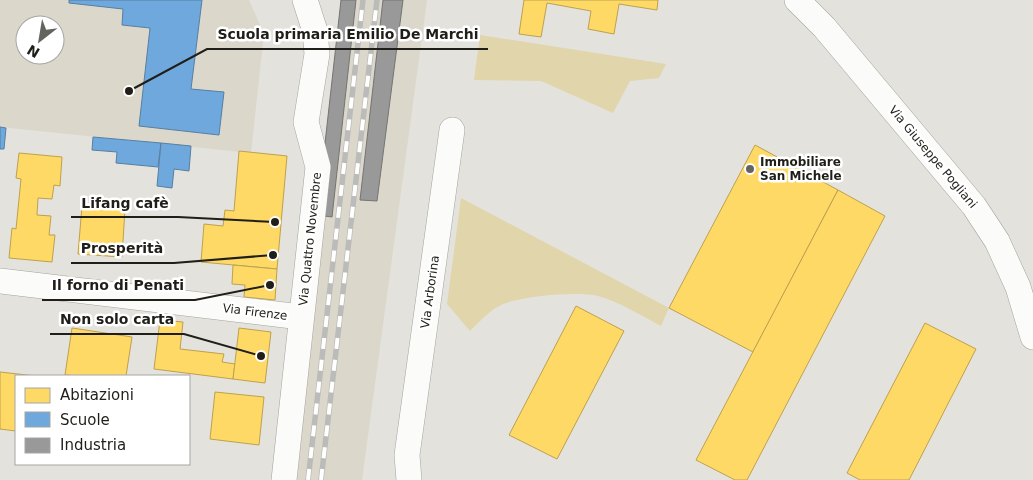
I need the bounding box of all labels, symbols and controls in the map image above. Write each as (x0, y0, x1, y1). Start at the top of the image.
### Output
north arrow (15, 15, 65, 65)
callout: Scuola primaria Emilio De Marchi (207, 20, 488, 49)
text: Scuola primaria Emilio De Marchi (217, 26, 479, 42)
text: N (24, 41, 42, 61)
street label: Via Giuseppe Pogliani (886, 103, 980, 211)
place label: Immobiliare San Michele (760, 155, 842, 183)
marker: Immobiliare San Michele (744, 163, 756, 175)
street label: Via Quattro Novembre (296, 172, 324, 306)
callout: Lifang cafè (71, 188, 178, 217)
text: Lifang cafè (81, 195, 169, 211)
callout: Prosperità (71, 234, 174, 263)
text: Prosperità (81, 240, 163, 256)
street label: Via Arborina (418, 254, 442, 330)
callout: Il forno di Penati (42, 271, 195, 300)
text: Il forno di Penati (52, 277, 184, 293)
street label: Via Firenze (222, 301, 288, 323)
callout: Non solo carta (50, 305, 184, 334)
text: Non solo carta (60, 311, 174, 327)
legend (15, 375, 190, 465)
text: Abitazioni (60, 386, 134, 404)
text: Scuole (60, 411, 110, 429)
text: Industria (60, 436, 126, 454)

